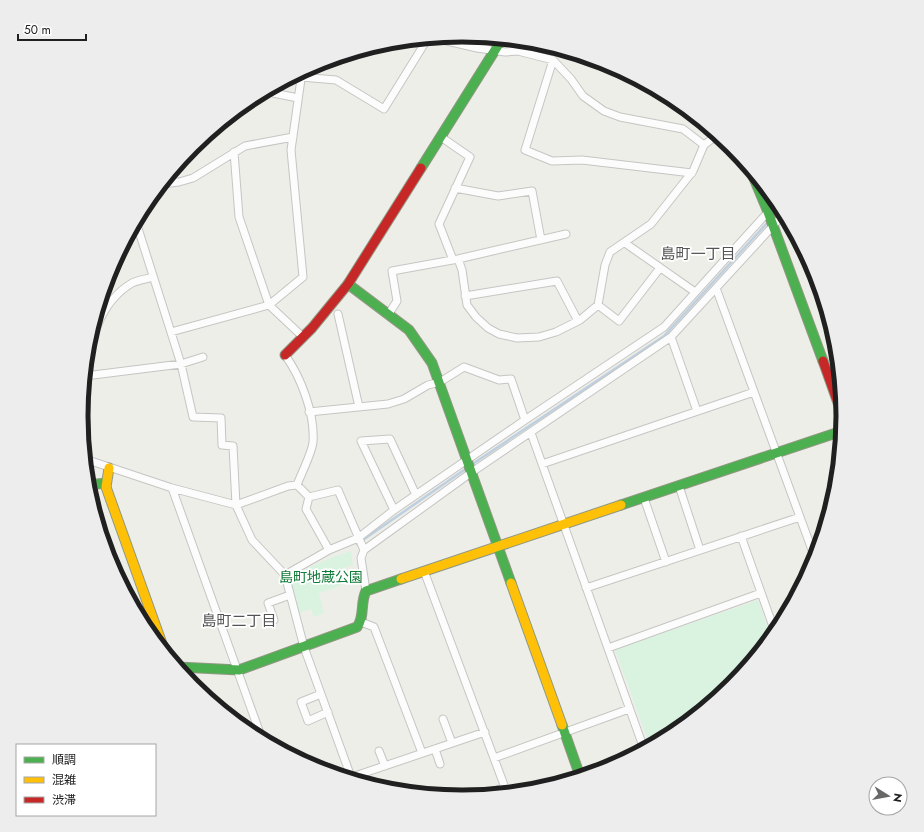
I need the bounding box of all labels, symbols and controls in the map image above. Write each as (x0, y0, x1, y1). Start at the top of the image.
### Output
scale bar (18, 16, 86, 42)
text: 50 m (24, 21, 51, 39)
district label: 島町一丁目 (660, 243, 736, 265)
park label: 島町地蔵公園 (279, 567, 363, 587)
district label: 島町二丁目 (201, 610, 277, 632)
legend (16, 744, 156, 816)
text: 順調 (52, 751, 76, 769)
text: 混雑 (52, 771, 76, 789)
north arrow (868, 776, 908, 816)
text: 渋滞 (52, 791, 76, 809)
text: N (889, 792, 907, 804)

